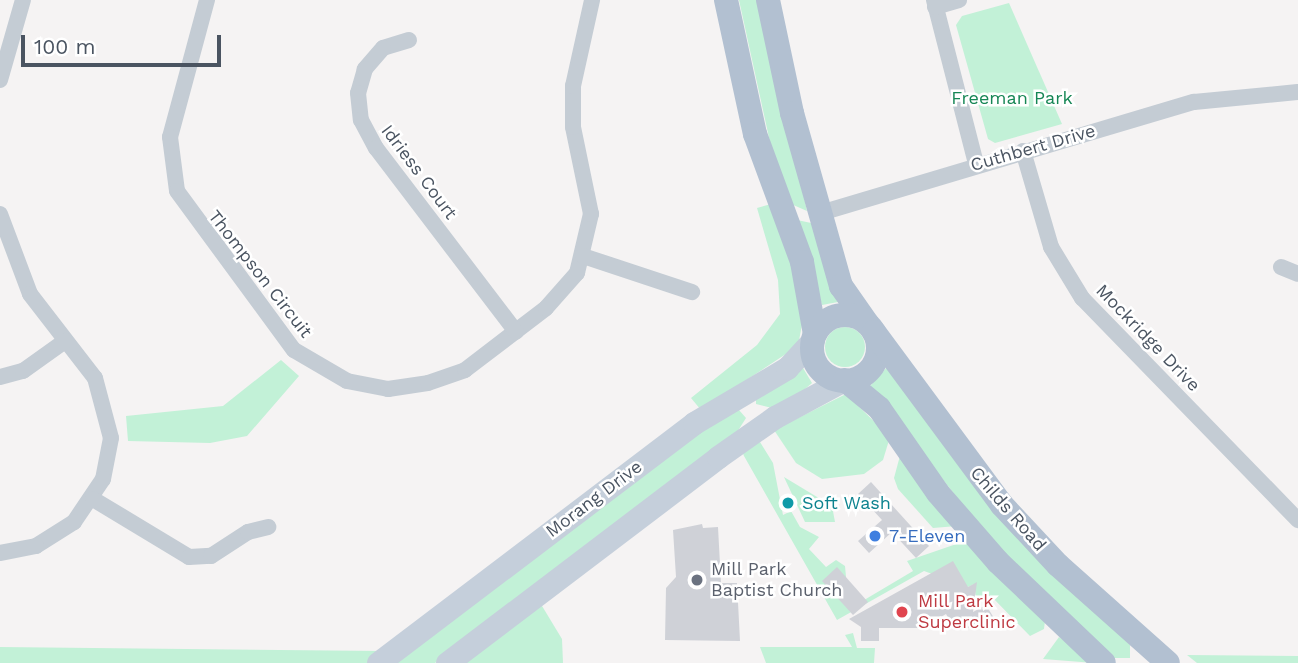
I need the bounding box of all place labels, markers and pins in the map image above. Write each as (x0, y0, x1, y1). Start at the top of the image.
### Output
place label: Soft Wash (802, 492, 891, 514)
marker: Soft Wash (780, 495, 796, 511)
place label: 7-Eleven (889, 525, 965, 547)
marker: 7-Eleven (867, 528, 883, 544)
place label: Mill Park Baptist Church (711, 559, 842, 602)
marker: Mill Park Baptist Church (689, 572, 705, 588)
place label: Mill Park Superclinic (918, 591, 1016, 634)
marker: Mill Park Superclinic (892, 602, 912, 622)

